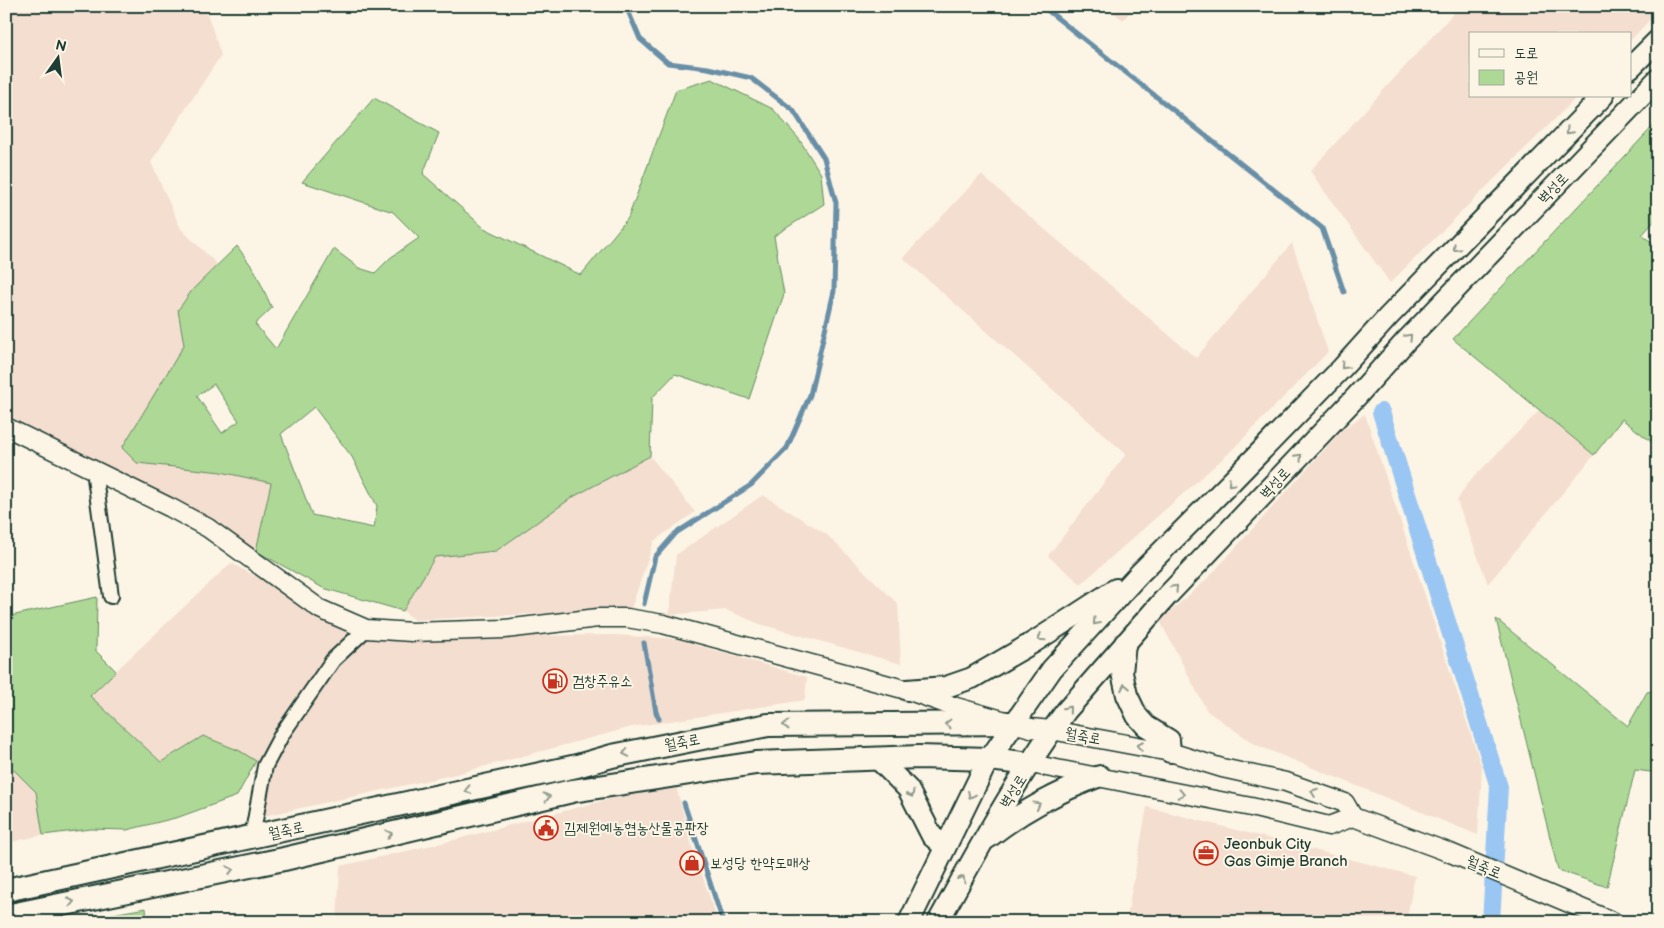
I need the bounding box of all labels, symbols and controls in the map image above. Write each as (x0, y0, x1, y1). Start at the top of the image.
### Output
north arrow (32, 32, 82, 82)
legend (1469, 32, 1632, 98)
text: N (54, 36, 68, 55)
text: 도로 (1514, 44, 1538, 63)
text: 공원 (1514, 68, 1538, 87)
one-way arrow (1566, 126, 1575, 135)
street label: 벽성로 (1534, 169, 1573, 208)
one-way arrow (1452, 242, 1461, 251)
one-way arrow (1403, 334, 1412, 343)
one-way arrow (1341, 360, 1350, 369)
one-way arrow (1293, 453, 1302, 462)
street label: 벽성로 (1256, 464, 1295, 503)
one-way arrow (1228, 477, 1237, 486)
one-way arrow (1169, 584, 1178, 593)
one-way arrow (1093, 616, 1102, 625)
one-way arrow (1037, 632, 1047, 641)
fuel station icon: 검창주유소 (542, 668, 568, 694)
place label: 검창주유소 (572, 672, 632, 691)
one-way arrow (1120, 683, 1131, 692)
one-way arrow (1062, 706, 1071, 715)
one-way arrow (944, 719, 952, 729)
one-way arrow (782, 720, 790, 730)
street label: 월죽로 (1063, 724, 1102, 749)
street label: 월죽로 (663, 730, 702, 755)
one-way arrow (1136, 742, 1145, 752)
one-way arrow (622, 748, 631, 758)
street label: 벽성로 (996, 771, 1031, 812)
one-way arrow (463, 784, 472, 795)
one-way arrow (1177, 788, 1186, 799)
one-way arrow (1310, 788, 1319, 798)
one-way arrow (904, 789, 914, 798)
one-way arrow (967, 790, 977, 799)
one-way arrow (543, 792, 552, 803)
one-way arrow (1031, 801, 1040, 811)
public building icon: 김제원예농협농산물공판장 (533, 815, 559, 841)
street label: 월죽로 (266, 817, 306, 844)
place label: 김제원예농협농산물공판장 (564, 819, 709, 838)
one-way arrow (384, 829, 393, 840)
place label: Jeonbuk City Gas Gimje Branch (1224, 835, 1348, 871)
office icon: Jeonbuk City Gas Gimje Branch (1193, 840, 1219, 866)
shop icon: 보성당 한약도매상 (679, 850, 705, 876)
street label: 월죽로 (1463, 852, 1504, 883)
place label: 보성당 한약도매상 (710, 854, 811, 873)
one-way arrow (226, 865, 235, 876)
one-way arrow (956, 875, 966, 884)
one-way arrow (67, 897, 75, 908)

